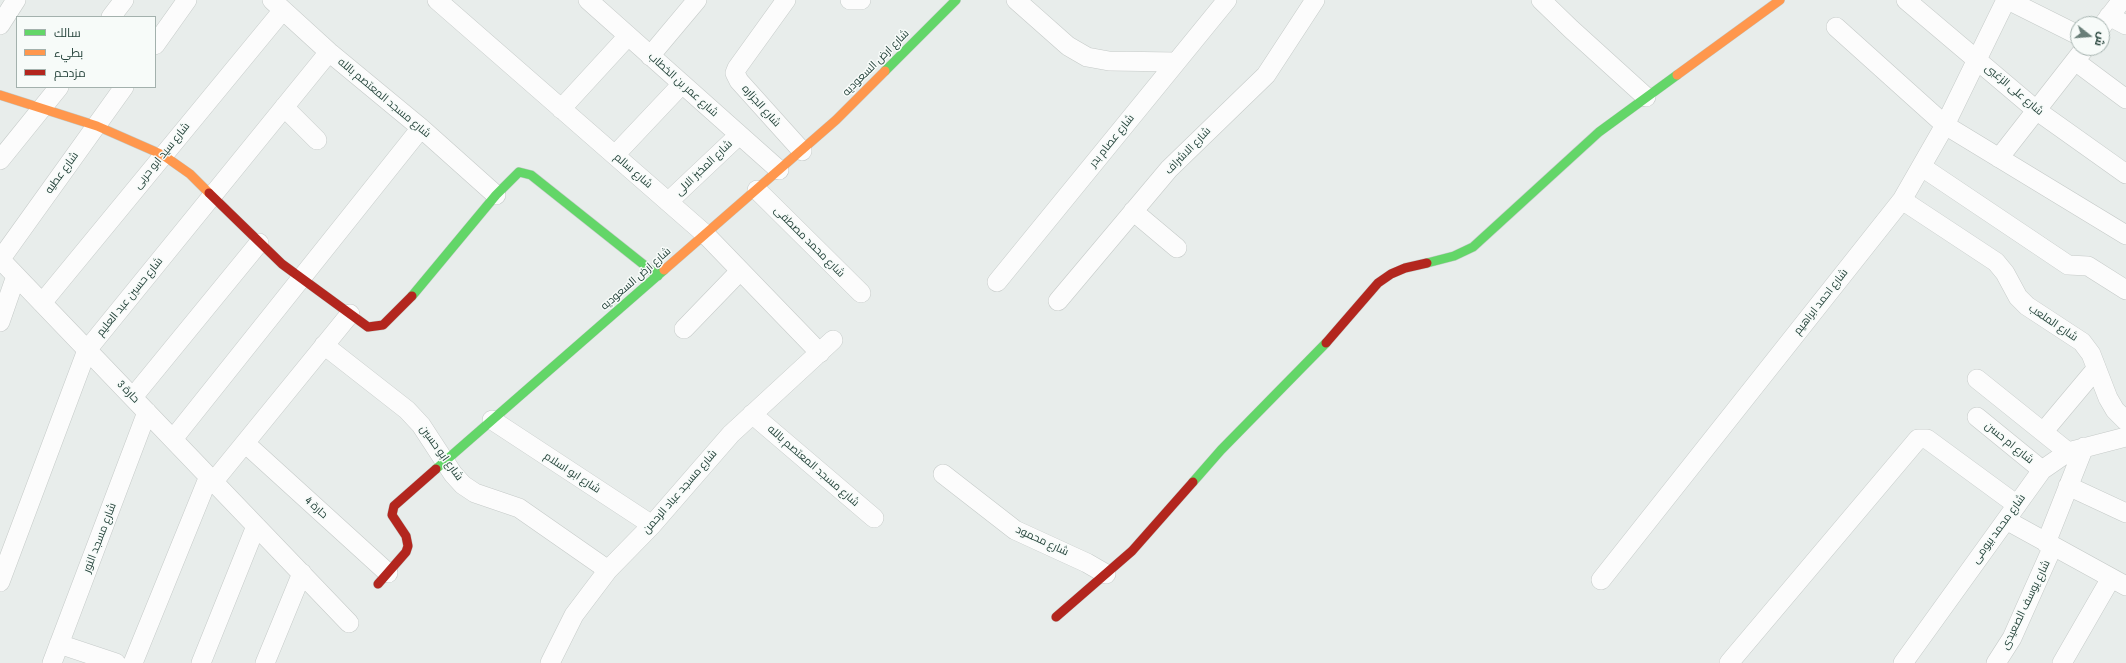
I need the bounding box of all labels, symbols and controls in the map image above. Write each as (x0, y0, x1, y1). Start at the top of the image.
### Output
legend (16, 16, 156, 88)
north arrow (2070, 16, 2110, 56)
text: سالك (54, 25, 81, 41)
street label: شارع ارض السعوديه (840, 27, 912, 99)
text: ش (2092, 30, 2109, 48)
text: بطيء (54, 45, 83, 61)
street label: شارع عمر بن الخطاب (645, 50, 721, 120)
street label: شارع مسجد المعتصم بالله (335, 55, 433, 141)
street label: شارع على الزغبى (1982, 62, 2046, 118)
text: مزدحم (54, 65, 86, 81)
street label: شارع الجزاره (739, 82, 783, 130)
street label: شارع عصام بدر (1087, 112, 1137, 170)
street label: شارع سيد ابو حربى (131, 120, 193, 192)
street label: شارع الاشراف (1162, 125, 1214, 177)
street label: شارع المخبز الالى (673, 137, 735, 199)
street label: شارع عطيه (43, 150, 81, 196)
street label: شارع سالم (611, 151, 655, 191)
street label: شارع محمد مصطفى (771, 204, 847, 280)
street label: شارع ارض السعوديه (598, 245, 674, 313)
street label: شارع حسين عبد العليم (94, 255, 166, 339)
street label: شارع احمد ابراهيم (1791, 266, 1851, 338)
street label: شارع الملعب (2026, 302, 2080, 344)
street label: حارة 3 (114, 378, 142, 406)
street label: شارع ام حسن (1982, 419, 2036, 467)
street label: شارع ابو حسين (417, 423, 465, 483)
street label: شارع مسجد المعتصم بالله (764, 423, 862, 509)
street label: شارع مسجد عباد الرحمن (640, 447, 720, 537)
street label: شارع ابو اسلام (541, 450, 603, 496)
street label: شارع محمد بيومى (1969, 492, 2029, 566)
street label: حارة 4 (302, 494, 330, 522)
street label: شارع مسجد النور (81, 501, 119, 575)
street label: شارع محمود (1014, 523, 1070, 559)
street label: شارع يوسف الصعيدى (1999, 558, 2053, 652)

